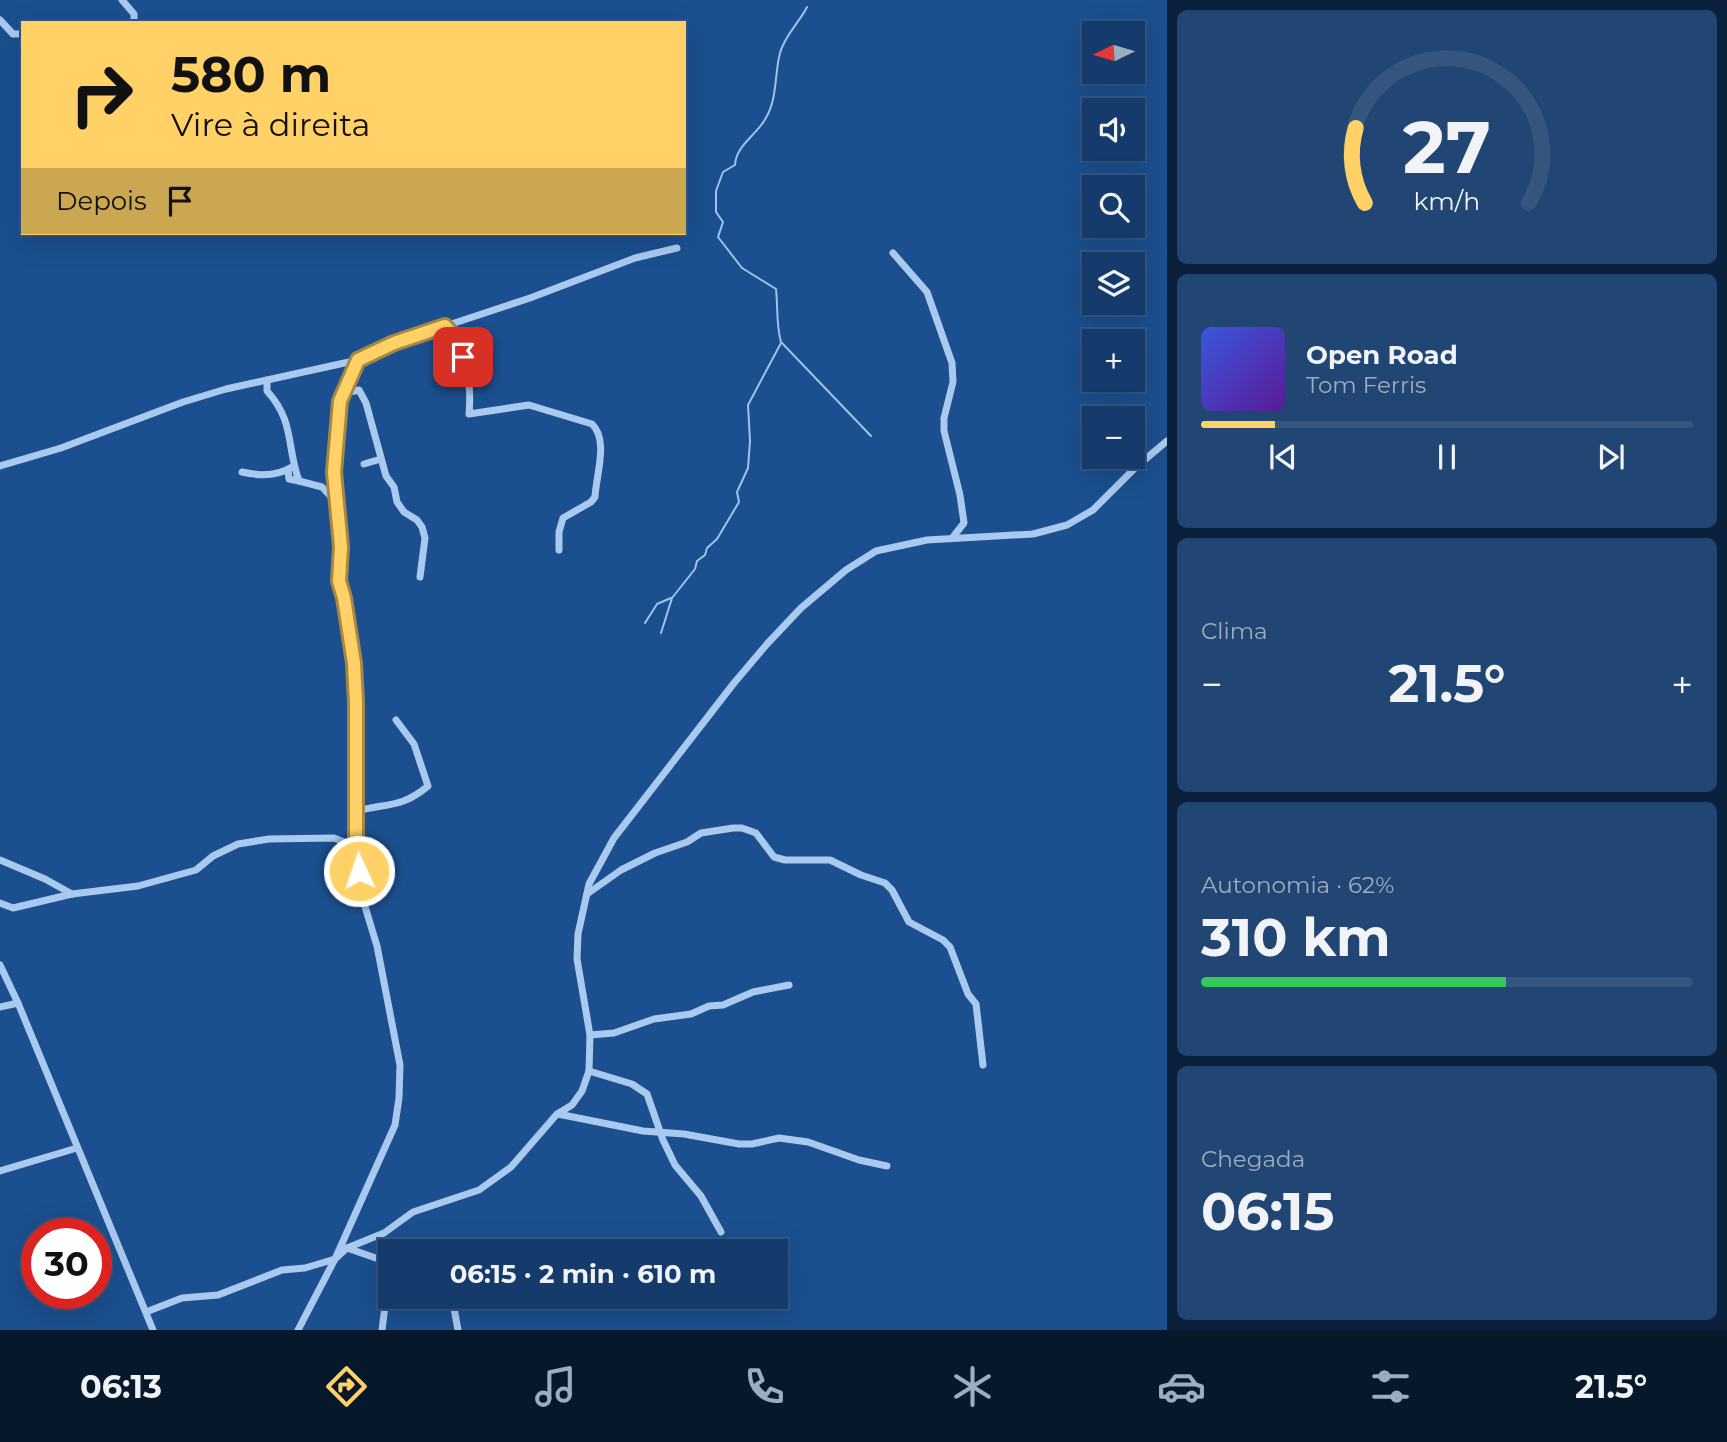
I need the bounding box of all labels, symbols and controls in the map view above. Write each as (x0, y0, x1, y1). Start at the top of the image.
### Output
north arrow (1082, 21, 1144, 84)
map controls (1082, 21, 1145, 469)
text: 580 m (171, 45, 331, 104)
icon: right (56, 49, 147, 140)
button: sound (1082, 98, 1145, 161)
text: 27 (1403, 103, 1491, 191)
text: Vire à direita (171, 105, 370, 144)
button: search (1082, 175, 1145, 238)
icon: arrive (161, 182, 199, 220)
text: Depois (56, 185, 147, 217)
text: km/h (1414, 186, 1480, 216)
button: layers (1082, 252, 1145, 315)
pin (433, 327, 493, 387)
button: + (1082, 329, 1145, 392)
icon: arrive (444, 338, 482, 376)
text: Open Road (1306, 339, 1458, 371)
text: Tom Ferris (1306, 371, 1426, 399)
button: − (1082, 406, 1145, 469)
icon: previous (1264, 438, 1302, 476)
icon: pause (1428, 438, 1466, 476)
icon: next (1592, 438, 1630, 476)
text: Clima (1201, 617, 1268, 645)
text: 21.5° (1388, 652, 1506, 715)
text: − (1201, 661, 1223, 708)
text: + (1671, 661, 1693, 708)
position arrow (322, 834, 396, 908)
text: Autonomia · 62% (1201, 871, 1394, 899)
text: 310 km (1201, 906, 1391, 969)
text: Chegada (1201, 1145, 1305, 1173)
text: 06:15 (1201, 1180, 1334, 1243)
speed limit sign: 30 (21, 1218, 112, 1309)
text: 06:15 · 2 min · 610 m (450, 1258, 716, 1290)
icon: directions (322, 1362, 371, 1411)
icon: music (531, 1362, 580, 1411)
icon: phone (740, 1362, 789, 1411)
icon: climate (948, 1362, 997, 1411)
icon: car (1157, 1362, 1206, 1411)
icon: filters (1366, 1362, 1415, 1411)
text: 06:13 (80, 1367, 162, 1406)
text: 21.5° (1575, 1367, 1647, 1406)

